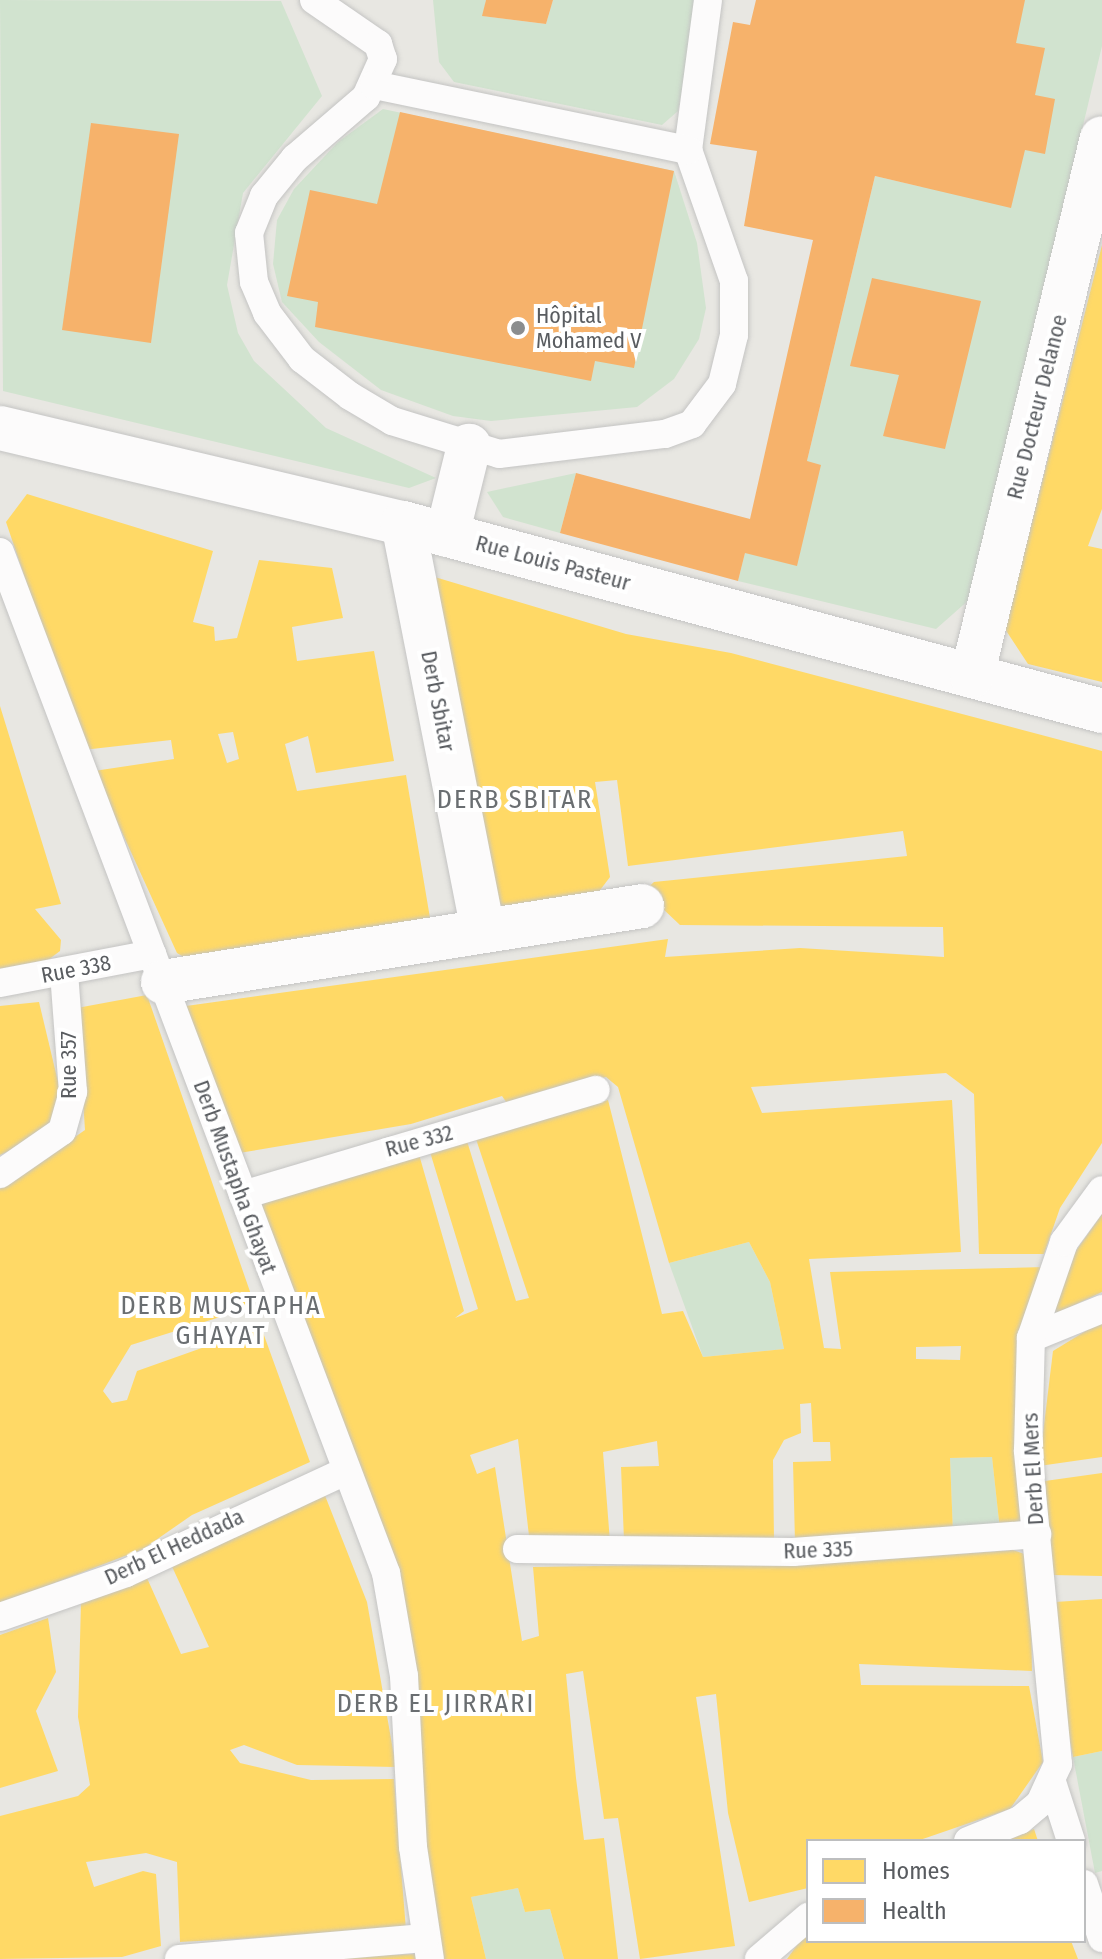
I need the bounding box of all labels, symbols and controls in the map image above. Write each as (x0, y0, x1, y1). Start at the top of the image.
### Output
place label: Hôpital Mohamed V (536, 302, 642, 354)
street label: Rue Docteur Delanoe (1001, 312, 1073, 502)
marker: Hôpital Mohamed V (507, 317, 529, 339)
street label: Rue Louis Pasteur (473, 530, 633, 596)
street label: Derb Sbitar (415, 648, 461, 754)
district label: DERB SBITAR (437, 784, 593, 816)
street label: Rue 338 (39, 949, 113, 989)
street label: Rue 357 (56, 1031, 82, 1099)
street label: Derb Mustapha Ghayat (188, 1077, 282, 1277)
street label: Rue 332 (382, 1119, 456, 1163)
district label: DERB MUSTAPHA GHAYAT (120, 1290, 322, 1352)
street label: Derb El Mers (1017, 1412, 1049, 1526)
street label: Derb El Heddada (100, 1503, 248, 1591)
street label: Rue 335 (783, 1536, 853, 1564)
district label: DERB EL JIRRARI (337, 1688, 535, 1720)
legend (806, 1839, 1086, 1943)
text: Homes (882, 1857, 950, 1885)
text: Health (882, 1897, 947, 1925)

